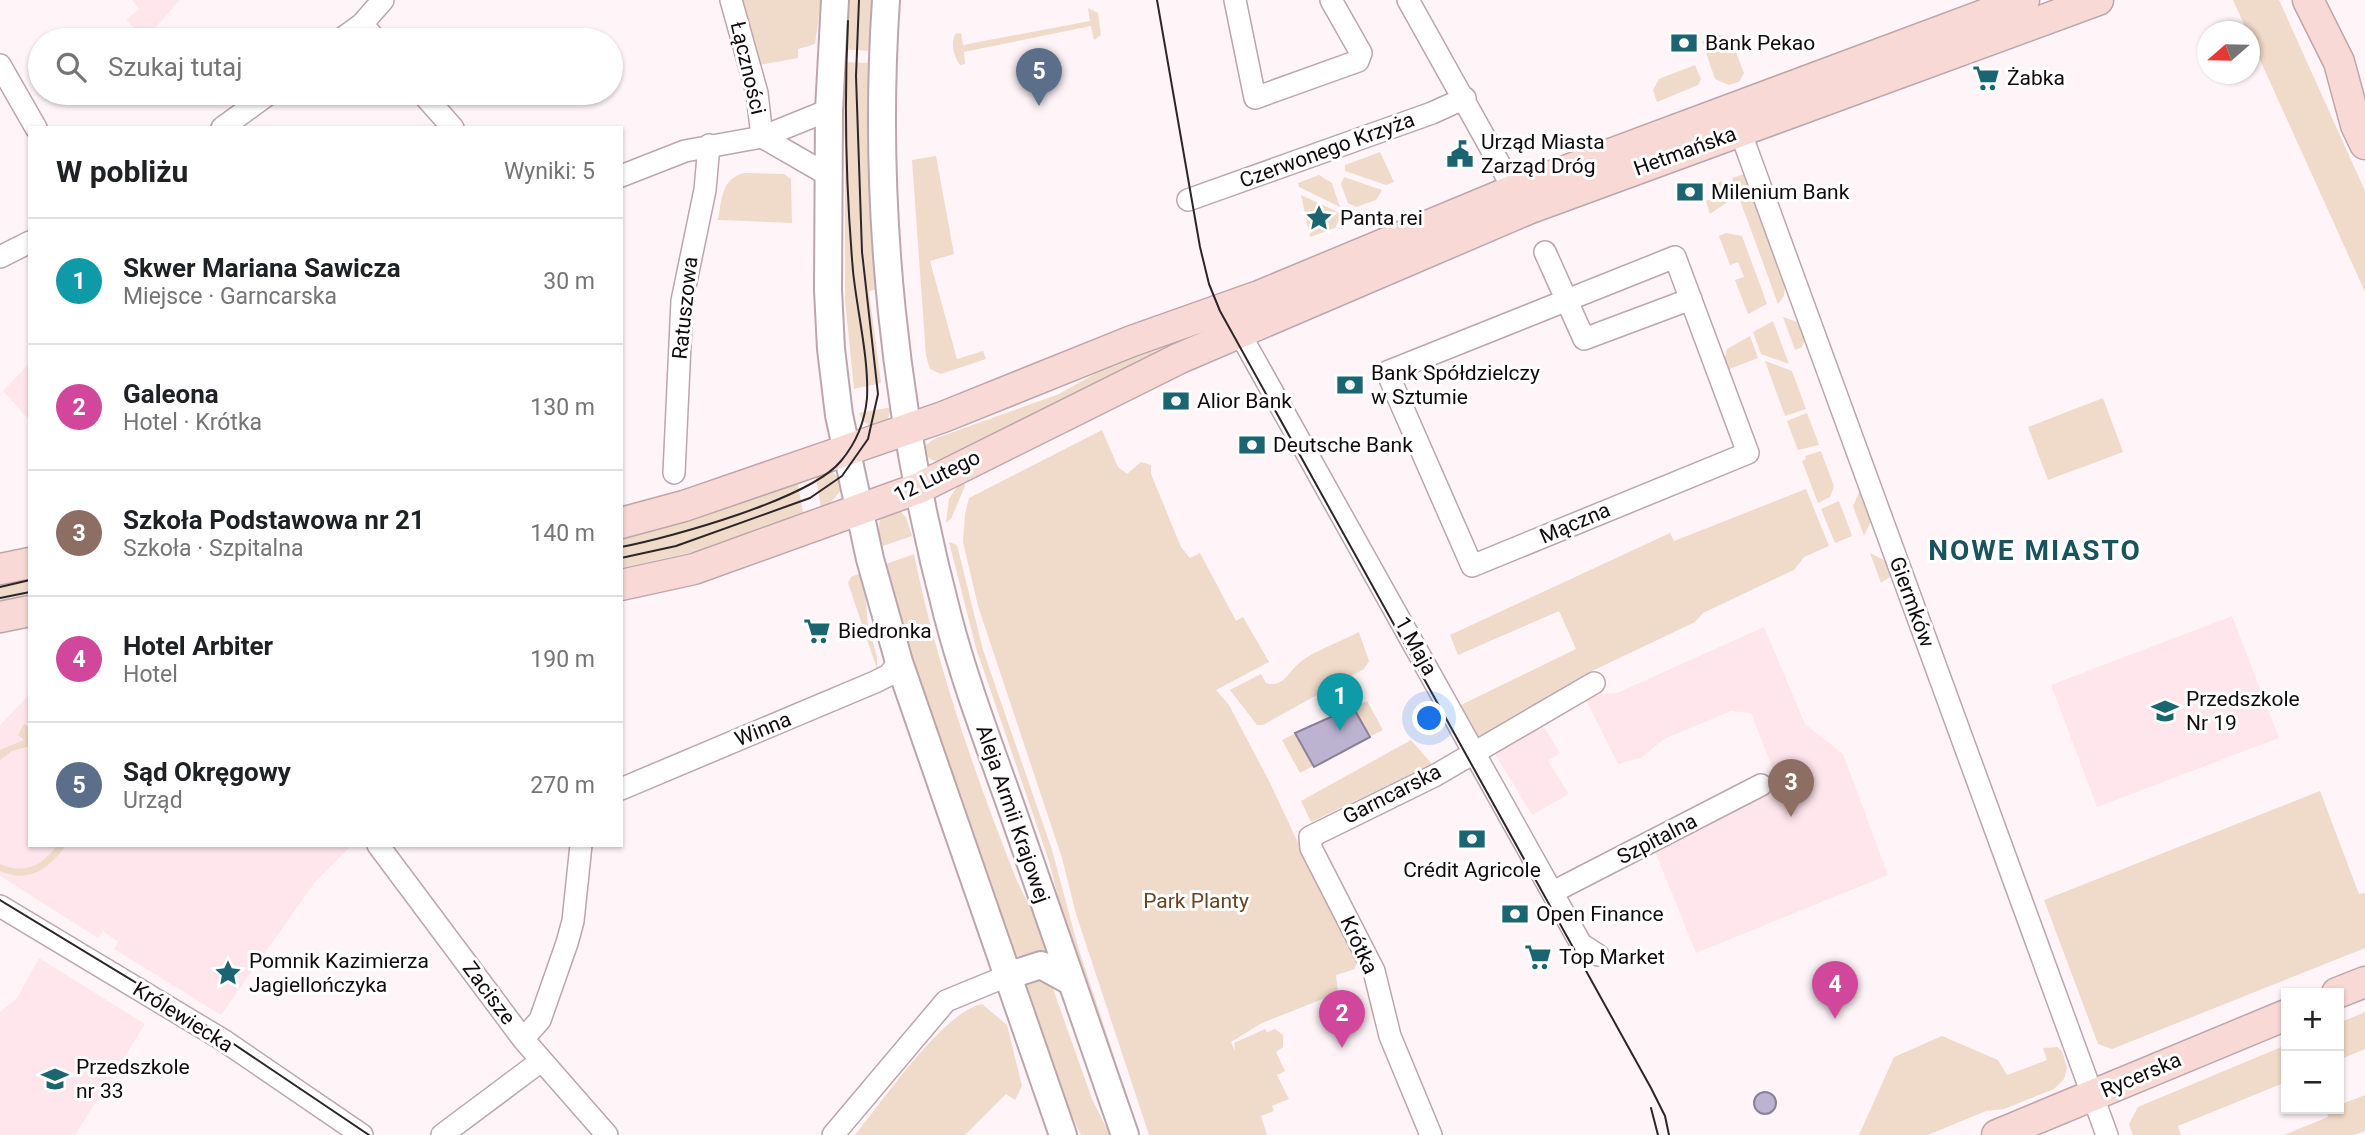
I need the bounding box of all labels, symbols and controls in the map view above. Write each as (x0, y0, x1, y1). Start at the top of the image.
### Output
street label: Łączności (726, 19, 770, 117)
north arrow (2197, 21, 2260, 84)
search box (28, 28, 623, 105)
bank icon: Bank Pekao (1669, 28, 1699, 58)
place label: Bank Pekao (1705, 31, 1815, 55)
icon: search (52, 48, 90, 86)
pin: 5 (1016, 48, 1062, 106)
text: Szukaj tutaj (108, 52, 242, 82)
supermarket icon: Żabka (1971, 63, 2001, 93)
place label: Żabka (2007, 66, 2065, 90)
street label: Czerwonego Krzyża (1236, 107, 1418, 193)
street label: Hetmańska (1630, 121, 1740, 181)
place label: Urząd Miasta Zarząd Dróg (1481, 130, 1605, 178)
public building icon: Urząd Miasta Zarząd Dróg (1445, 139, 1475, 169)
text: W pobliżu (56, 154, 188, 189)
text: Wyniki: 5 (504, 158, 595, 185)
bank icon: Milenium Bank (1675, 177, 1705, 207)
place label: Milenium Bank (1711, 180, 1850, 204)
place icon: Panta rei (1304, 203, 1334, 233)
place label: Panta rei (1340, 206, 1423, 230)
text: Skwer Mariana Sawicza (123, 253, 401, 283)
street label: Ratuszowa (668, 255, 702, 361)
text: 1 (72, 268, 86, 295)
text: 30 m (543, 268, 595, 295)
text: Miejsce · Garncarska (123, 283, 337, 310)
place label: Bank Spółdzielczy w Sztumie (1371, 361, 1540, 409)
bank icon: Bank Spółdzielczy w Sztumie (1335, 370, 1365, 400)
text: Galeona (123, 379, 219, 409)
bank icon: Alior Bank (1161, 386, 1191, 416)
place label: Alior Bank (1197, 389, 1292, 413)
text: 2 (72, 394, 86, 421)
text: 130 m (530, 394, 595, 421)
text: Hotel · Krótka (123, 409, 262, 436)
bank icon: Deutsche Bank (1237, 430, 1267, 460)
place label: Deutsche Bank (1273, 433, 1413, 457)
street label: 12 Lutego (890, 445, 984, 507)
street label: Mączna (1536, 497, 1614, 549)
text: Szkoła Podstawowa nr 21 (123, 505, 425, 535)
text: 3 (72, 520, 86, 547)
text: 140 m (530, 520, 595, 547)
district label: NOWE MIASTO (1928, 534, 2142, 567)
text: Szkoła · Szpitalna (123, 535, 303, 562)
street label: Giermków (1885, 554, 1940, 651)
street label: 1 Maja (1390, 613, 1442, 679)
supermarket icon: Biedronka (802, 616, 832, 646)
place label: Biedronka (838, 619, 932, 643)
text: Hotel Arbiter (123, 631, 273, 661)
text: 4 (72, 646, 86, 673)
text: 190 m (530, 646, 595, 673)
text: Hotel (123, 661, 178, 688)
pin: 1 (1317, 673, 1363, 731)
place label: Przedszkole Nr 19 (2186, 687, 2300, 735)
school or university icon: Przedszkole Nr 19 (2150, 696, 2180, 726)
your location (1412, 701, 1446, 735)
street label: Winna (731, 707, 795, 751)
street label: Aleja Armii Krajowej (971, 722, 1055, 906)
text: Sąd Okręgowy (123, 757, 291, 787)
street label: Garncarska (1339, 759, 1445, 829)
pin: 3 (1768, 759, 1814, 817)
text: 5 (72, 772, 86, 799)
text: 270 m (530, 772, 595, 799)
text: Urząd (123, 787, 183, 814)
street label: Szpitalna (1613, 809, 1701, 869)
bank icon: Crédit Agricole (1457, 824, 1487, 854)
place label: Crédit Agricole (1403, 858, 1541, 882)
park label: Park Planty (1143, 889, 1249, 913)
bank icon: Open Finance (1500, 899, 1530, 929)
place label: Open Finance (1536, 902, 1664, 926)
street label: Krótka (1335, 912, 1383, 978)
supermarket icon: Top Market (1523, 942, 1553, 972)
place label: Top Market (1559, 945, 1665, 969)
place label: Pomnik Kazimierza Jagiellończyka (249, 949, 429, 997)
street label: Zacisze (458, 957, 520, 1029)
place icon: Pomnik Kazimierza Jagiellończyka (213, 958, 243, 988)
pin: 4 (1812, 961, 1858, 1019)
street label: Królewiecka (129, 977, 237, 1057)
map controls (2281, 988, 2344, 1114)
button: + (2281, 988, 2344, 1051)
pin: 2 (1319, 990, 1365, 1048)
street label: Rycerska (2097, 1047, 2185, 1103)
button: − (2281, 1051, 2344, 1114)
place label: Przedszkole nr 33 (76, 1055, 190, 1103)
school or university icon: Przedszkole nr 33 (40, 1064, 70, 1094)

